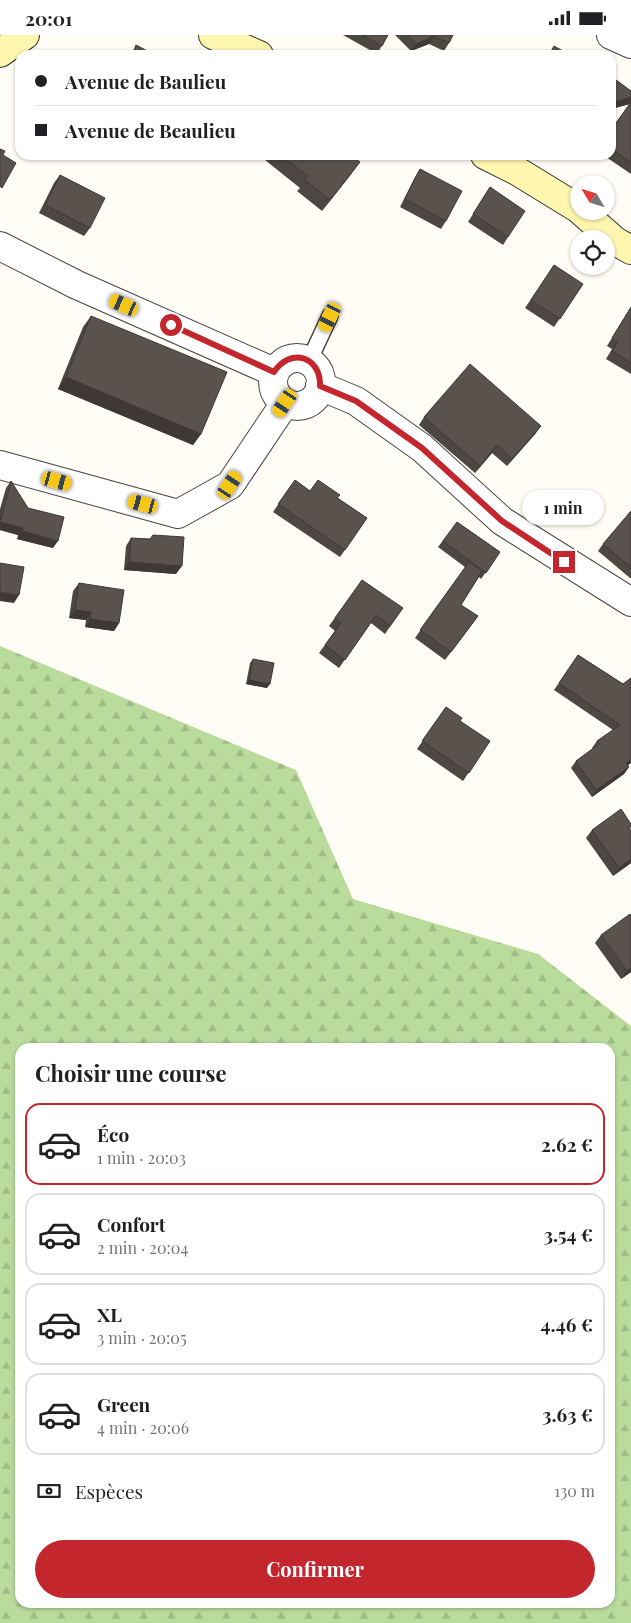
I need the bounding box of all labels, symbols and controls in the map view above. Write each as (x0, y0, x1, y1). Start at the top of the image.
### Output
text: 20:01 (25, 5, 72, 31)
text: Avenue de Baulieu (65, 68, 226, 94)
text: Avenue de Beaulieu (65, 117, 236, 143)
north arrow (570, 175, 615, 220)
map controls (570, 175, 615, 275)
button: locate (570, 230, 615, 275)
car (107, 292, 140, 318)
car (316, 300, 343, 334)
route start (160, 314, 182, 336)
car (270, 386, 299, 420)
car (215, 468, 244, 502)
car (40, 470, 73, 492)
callout: 1 min (523, 489, 605, 525)
car (126, 493, 159, 515)
text: 1 min (543, 497, 583, 518)
route end (553, 551, 575, 573)
text: Choisir une course (35, 1058, 227, 1088)
text: Éco (97, 1121, 129, 1147)
icon: car (37, 1122, 82, 1167)
text: 2.62 € (541, 1131, 593, 1157)
text: 1 min · 20:03 (97, 1147, 186, 1168)
text: Confort (97, 1211, 165, 1237)
icon: car (37, 1212, 82, 1257)
text: 3.54 € (544, 1221, 593, 1247)
text: 2 min · 20:04 (97, 1237, 188, 1258)
text: XL (97, 1301, 122, 1327)
icon: car (37, 1302, 82, 1347)
text: 4.46 € (541, 1311, 593, 1337)
text: 3 min · 20:05 (97, 1327, 187, 1348)
text: Green (97, 1391, 150, 1417)
icon: car (37, 1392, 82, 1437)
text: 3.63 € (542, 1401, 593, 1427)
text: 4 min · 20:06 (97, 1417, 189, 1438)
icon: cash (35, 1477, 63, 1505)
text: Espèces (75, 1478, 143, 1504)
text: 130 m (554, 1480, 595, 1501)
button: Confirmer (35, 1540, 595, 1598)

